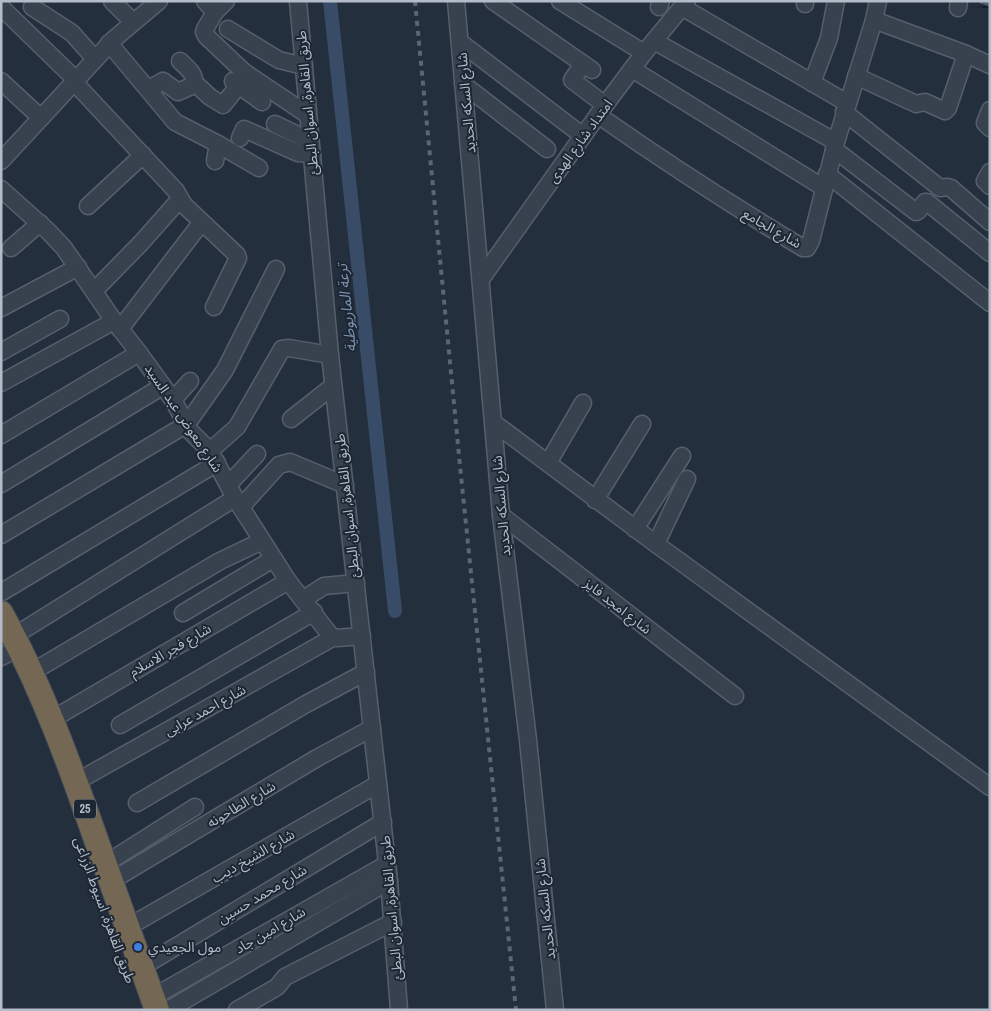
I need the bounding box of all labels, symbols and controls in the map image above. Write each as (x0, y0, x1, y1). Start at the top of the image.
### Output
street label: طريق القاهرة, اسوان البطئ (292, 30, 323, 176)
street label: شارع السكه الحديد (453, 51, 481, 154)
street label: امتداد شارع الهدى (544, 96, 618, 188)
street label: شارع الجامع (738, 204, 805, 254)
water label: ترعة الماريوطية (331, 260, 361, 353)
street label: شارع معوض عبد السيد (139, 360, 227, 477)
street label: طريق القاهرة, اسوان البطئ (330, 433, 365, 579)
street label: شارع السكه الحديد (488, 454, 516, 557)
street label: شارع امجد فايز (579, 573, 655, 640)
street label: شارع فجر الاسلام (126, 619, 215, 683)
street label: شارع احمد عرابى (161, 680, 250, 742)
street label: شارع الطاحونه (203, 776, 280, 833)
road number: 25 (74, 800, 96, 819)
street label: شارع الشيخ ديب (208, 825, 299, 889)
street label: طريق القاهرة, اسيوط الزراعى (69, 834, 140, 986)
street label: طريق القاهرة, اسوان البطئ (376, 835, 407, 981)
street label: شارع السكه الحديد (531, 857, 561, 960)
street label: شارع محمد حسين (214, 860, 311, 929)
street label: شارع امين جاد (231, 902, 310, 959)
place label: مول الجعيدي (148, 938, 221, 958)
marker: مول الجعيدي (132, 941, 144, 953)

